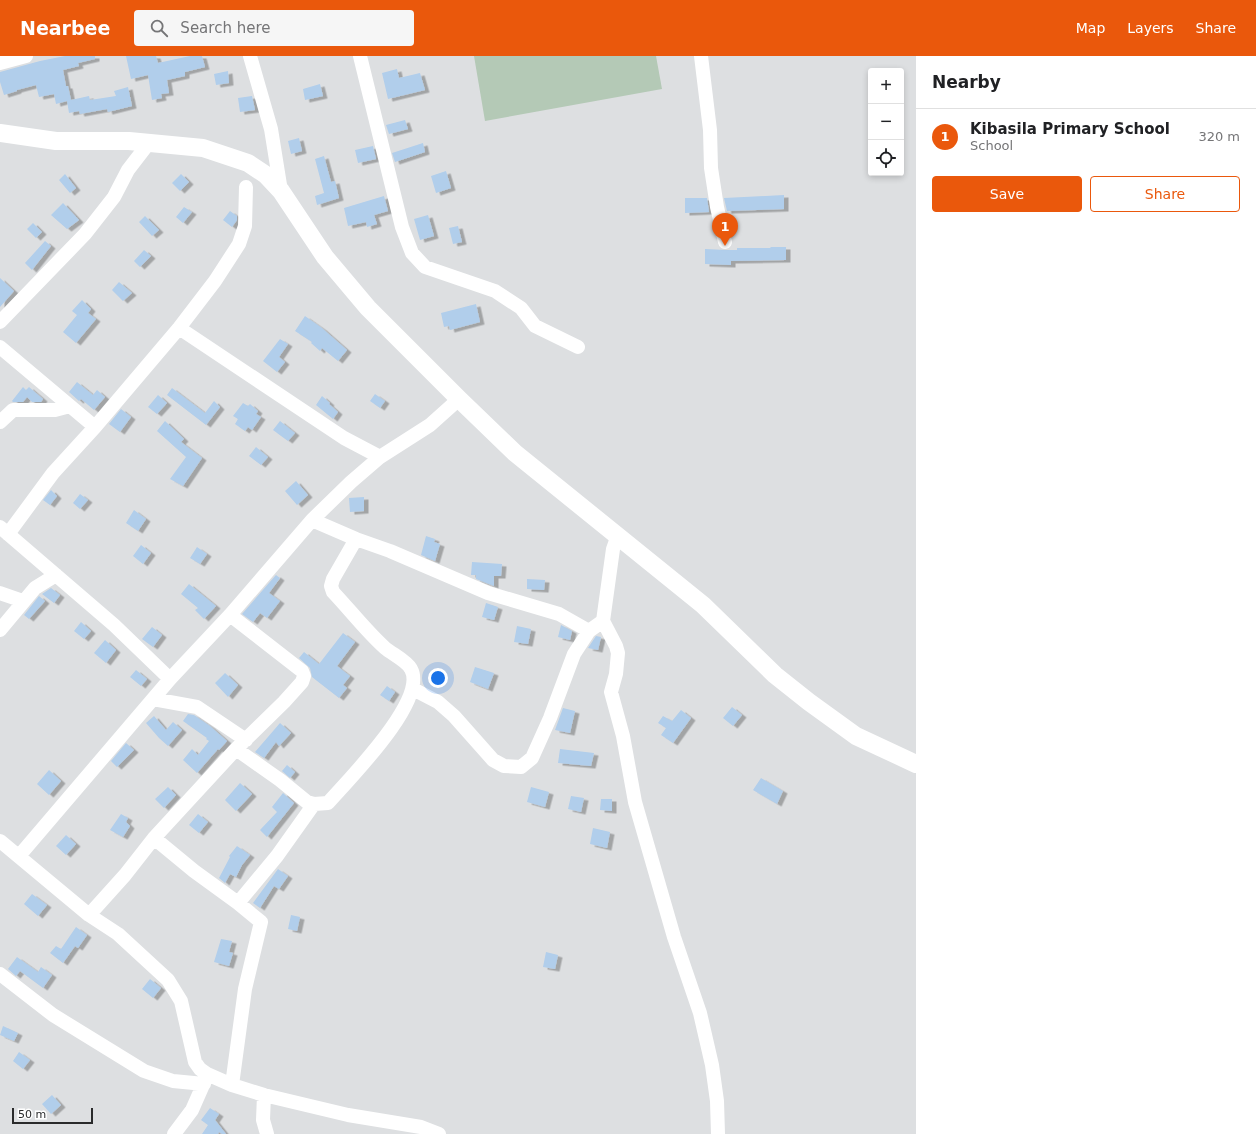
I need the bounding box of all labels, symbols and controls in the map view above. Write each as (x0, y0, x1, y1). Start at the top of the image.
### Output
search box (134, 10, 414, 46)
text: Nearbee (20, 17, 110, 39)
icon: search (148, 17, 170, 39)
text: Search here (180, 19, 270, 37)
text: Map (1076, 20, 1105, 36)
text: Layers (1127, 20, 1174, 36)
text: Share (1196, 20, 1236, 36)
map controls (868, 68, 904, 176)
button: + (868, 68, 904, 104)
text: Nearby (932, 72, 1001, 92)
button: − (868, 104, 904, 140)
text: Kibasila Primary School (970, 120, 1170, 138)
text: 1 (940, 129, 950, 144)
text: 320 m (1198, 129, 1240, 144)
text: School (970, 138, 1013, 153)
button: locate (868, 140, 904, 176)
button: Save (932, 176, 1082, 212)
button: Share (1090, 176, 1240, 212)
pin: 1 (712, 213, 738, 246)
your location (428, 668, 448, 688)
scale bar (12, 1106, 93, 1125)
text: 50 m (18, 1108, 46, 1121)

